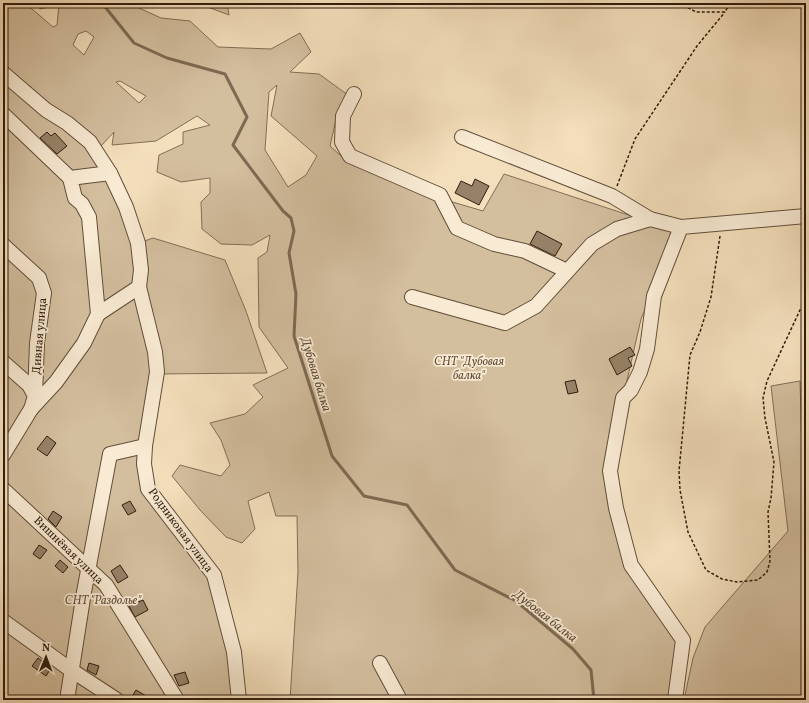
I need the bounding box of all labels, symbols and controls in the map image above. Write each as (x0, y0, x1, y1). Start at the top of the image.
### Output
street label: Дивная улица (29, 297, 51, 375)
water label: Дубовая балка (295, 334, 335, 414)
park label: СНТ "Дубовая балка" (434, 354, 504, 384)
street label: Родниковая улица (144, 485, 216, 576)
street label: Вишнёвая улица (30, 513, 107, 588)
water label: Дубовая балка (508, 585, 581, 647)
park label: СНТ "Раздолье" (65, 593, 142, 609)
north arrow (26, 637, 66, 677)
text: N (42, 641, 50, 656)

